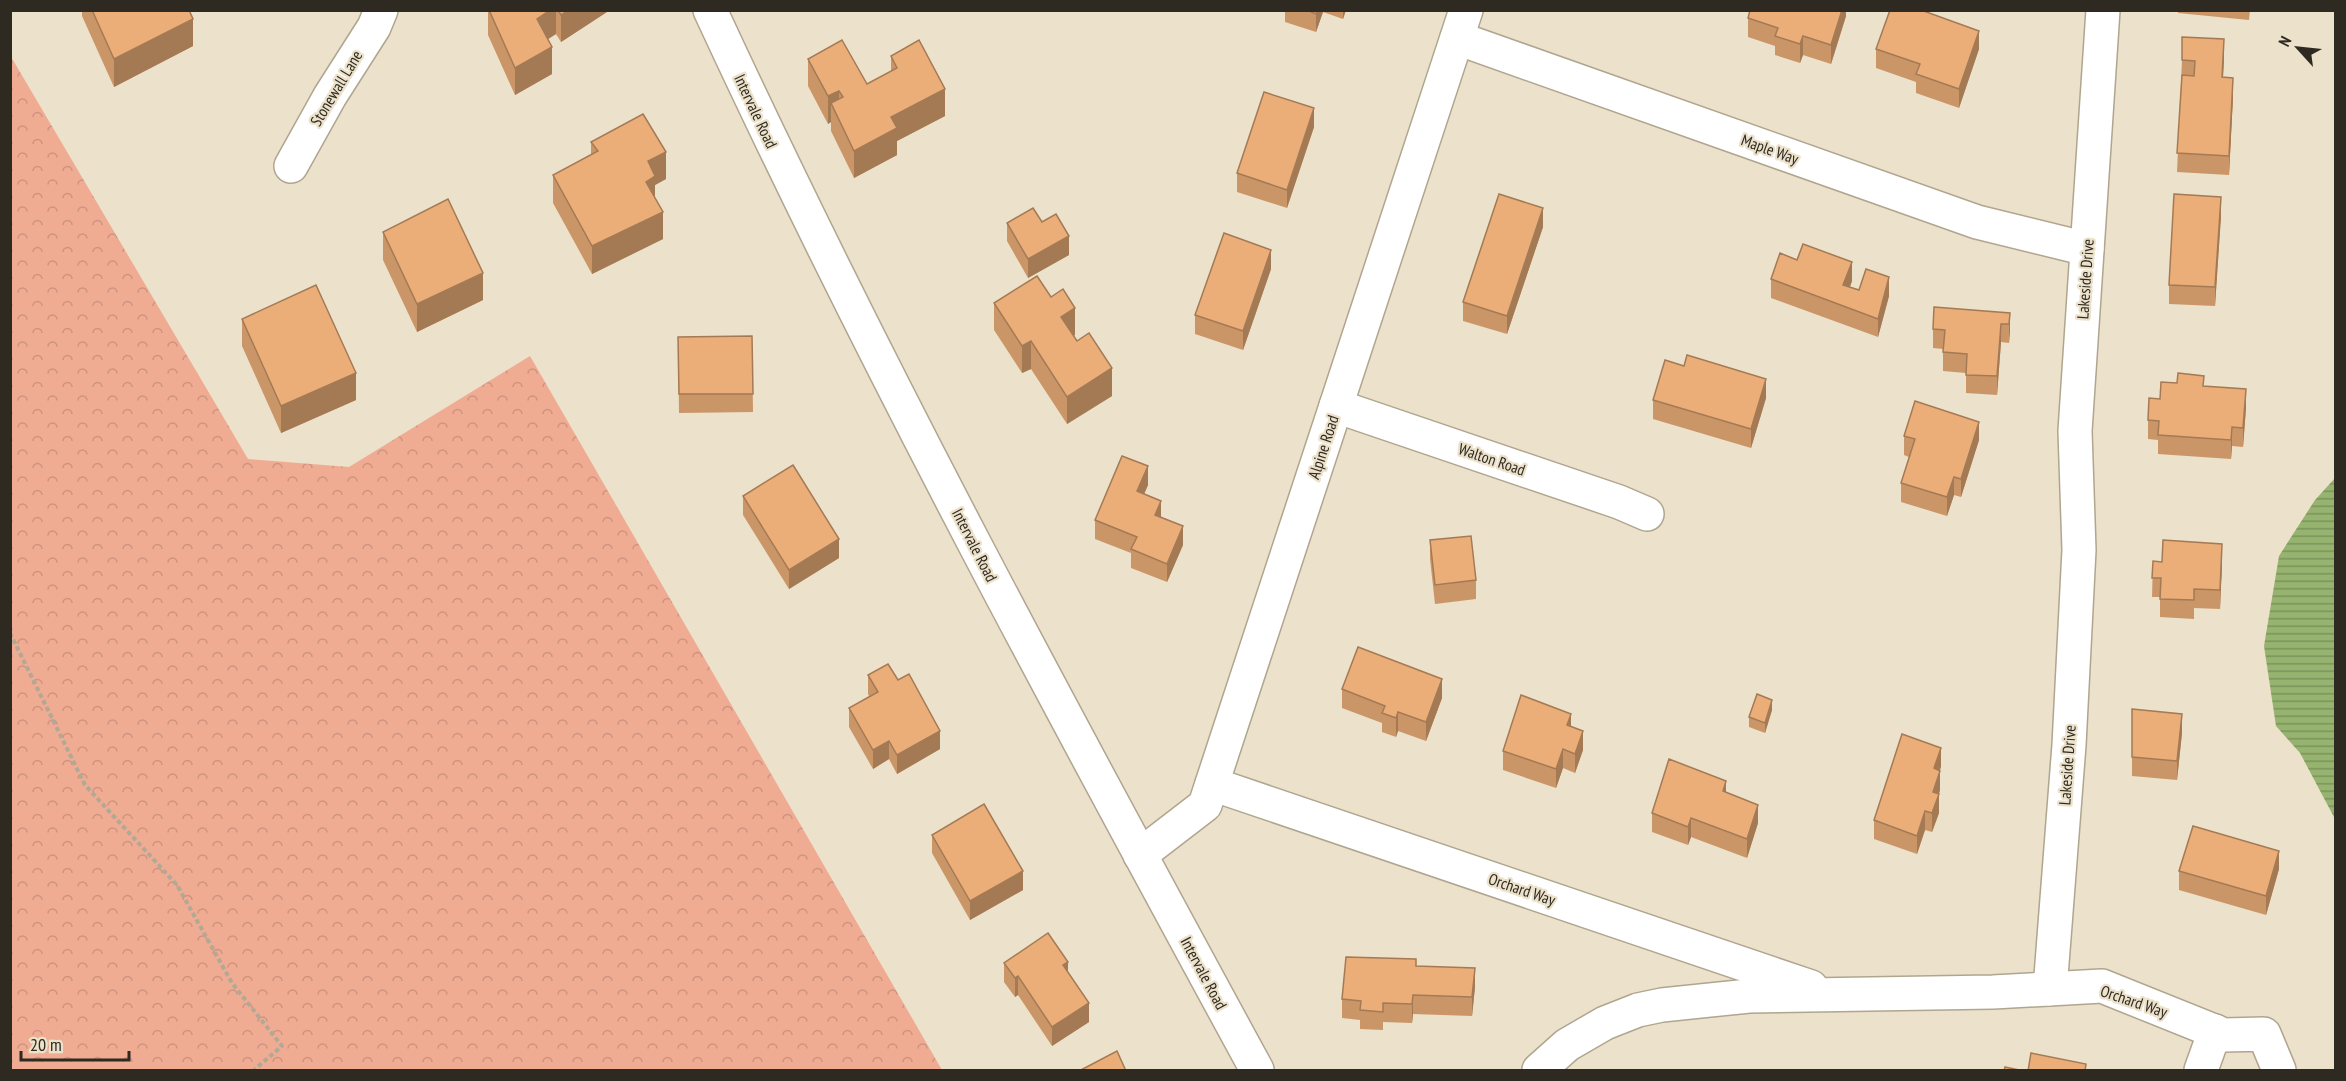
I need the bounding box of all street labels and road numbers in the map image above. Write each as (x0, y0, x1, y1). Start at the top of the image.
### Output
street label: Stonewall Lane (306, 47, 366, 129)
street label: Intervale Road (730, 71, 782, 151)
street label: Maple Way (1739, 129, 1801, 169)
street label: Lakeside Drive (2072, 238, 2098, 320)
street label: Alpine Road (1303, 412, 1343, 482)
street label: Walton Road (1456, 438, 1528, 480)
street label: Intervale Road (948, 505, 1002, 585)
street label: Lakeside Drive (2054, 724, 2080, 806)
street label: Orchard Way (1486, 868, 1558, 910)
street label: Intervale Road (1176, 933, 1232, 1013)
street label: Orchard Way (2098, 980, 2170, 1022)

